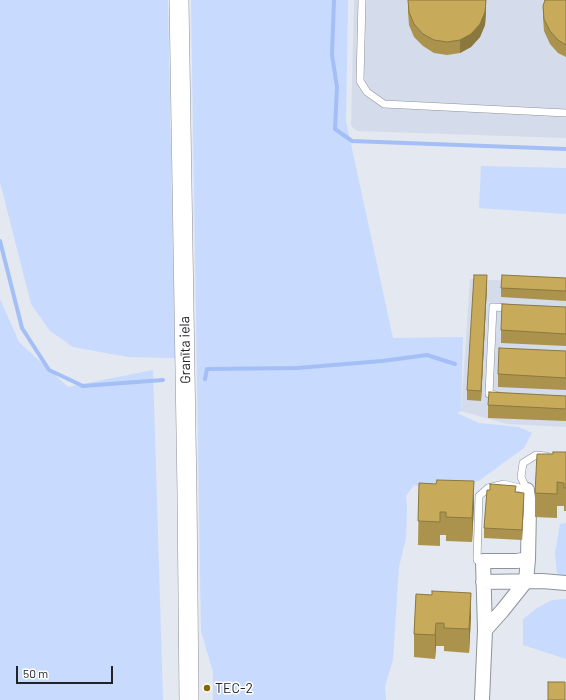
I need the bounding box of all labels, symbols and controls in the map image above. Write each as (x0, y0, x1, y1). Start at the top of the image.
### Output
street label: Granīta iela (176, 316, 194, 384)
scale bar (18, 658, 115, 684)
text: 50 m (23, 666, 48, 680)
place label: TEC-2 (215, 680, 253, 696)
marker: TEC-2 (202, 683, 212, 693)

